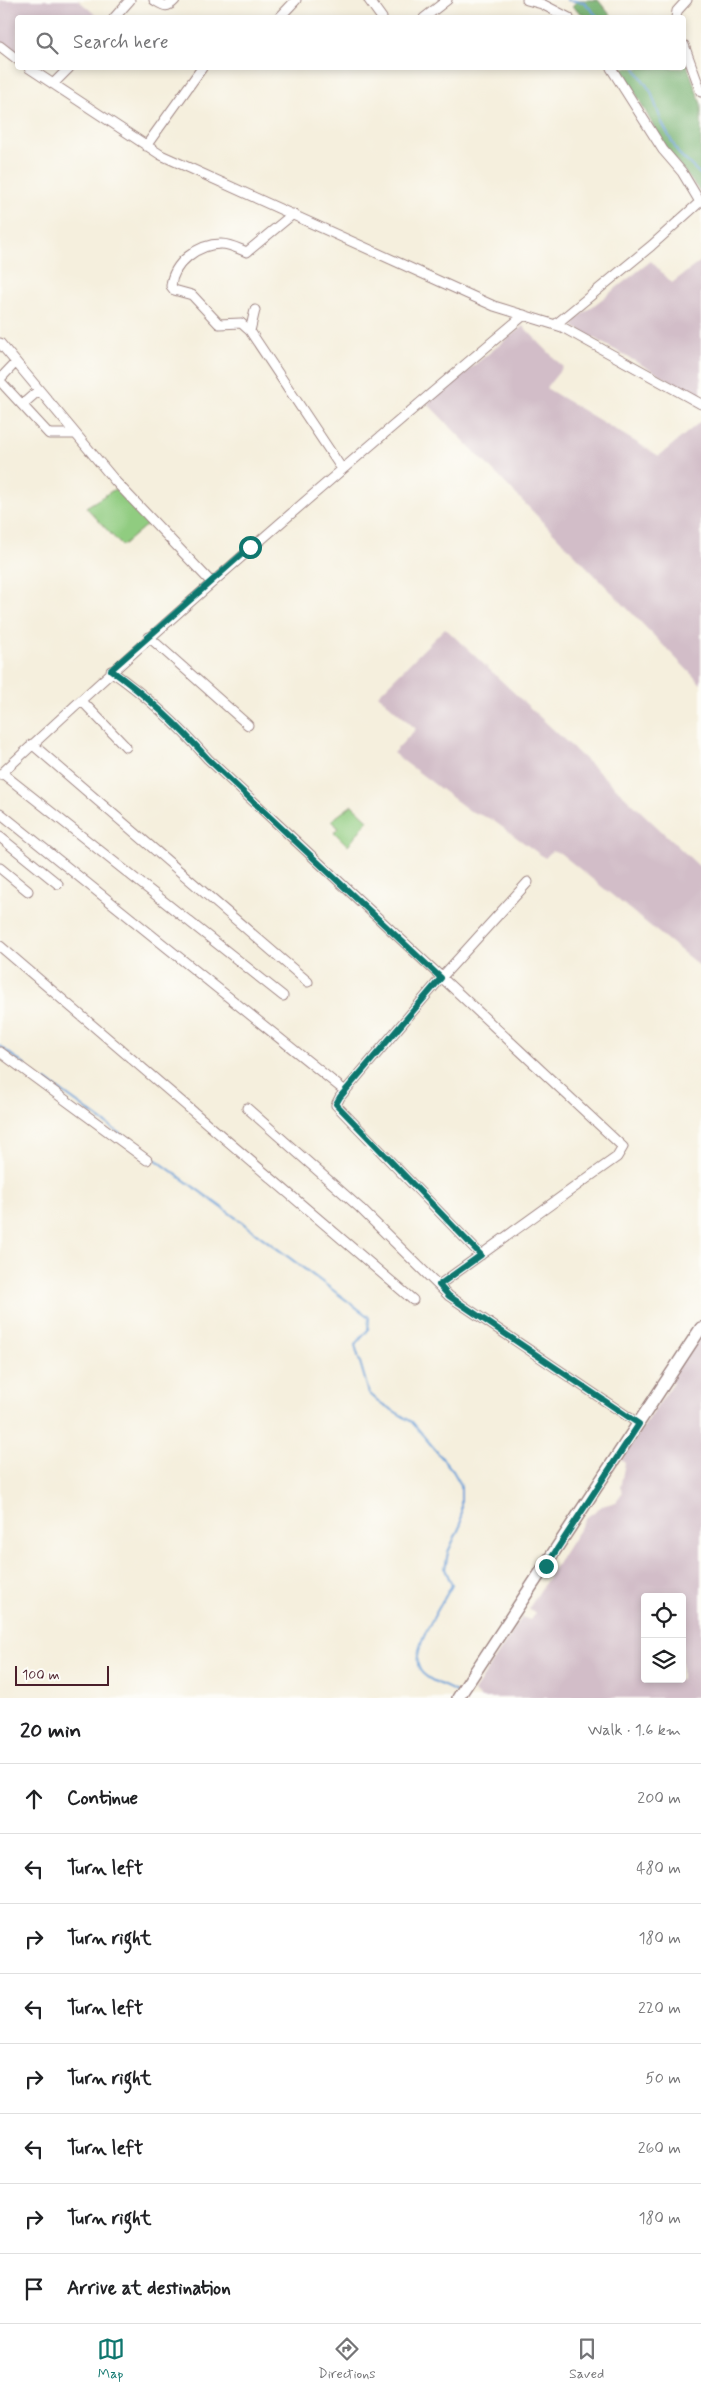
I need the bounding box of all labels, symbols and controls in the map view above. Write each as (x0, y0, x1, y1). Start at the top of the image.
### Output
search box (15, 15, 686, 70)
icon: search (33, 29, 61, 57)
text: Search here (73, 30, 169, 55)
route start (239, 536, 262, 559)
route end (535, 1555, 558, 1578)
map controls (641, 1593, 686, 1683)
button: locate (641, 1593, 686, 1638)
button: layers (641, 1638, 686, 1683)
scale bar (15, 1663, 109, 1686)
text: 100 m (22, 1666, 60, 1684)
text: 20 min (20, 1717, 81, 1745)
text: Walk · 1.6 km (588, 1720, 681, 1741)
icon: ahead (20, 1785, 48, 1813)
text: Continue (67, 1786, 138, 1811)
text: 200 m (637, 1788, 681, 1809)
icon: left (20, 1855, 48, 1883)
text: Turn left (67, 1856, 143, 1881)
text: 480 m (636, 1858, 681, 1879)
icon: right (20, 1925, 48, 1953)
text: Turn right (67, 1926, 151, 1951)
text: 180 m (638, 1928, 681, 1949)
icon: left (20, 1995, 48, 2023)
text: Turn left (67, 1996, 143, 2021)
text: 220 m (638, 1998, 681, 2019)
icon: right (20, 2065, 48, 2093)
text: Turn right (67, 2066, 151, 2091)
text: 50 m (645, 2068, 681, 2089)
icon: left (20, 2135, 48, 2163)
text: Turn left (67, 2136, 143, 2161)
text: 260 m (638, 2138, 681, 2159)
icon: right (20, 2205, 48, 2233)
text: Turn right (67, 2206, 151, 2231)
text: 180 m (638, 2208, 681, 2229)
icon: arrive (20, 2275, 48, 2303)
text: Arrive at destination (67, 2276, 231, 2301)
tab: Map (97, 2335, 125, 2383)
tab: Directions (318, 2335, 376, 2383)
tab: Saved (569, 2335, 604, 2383)

